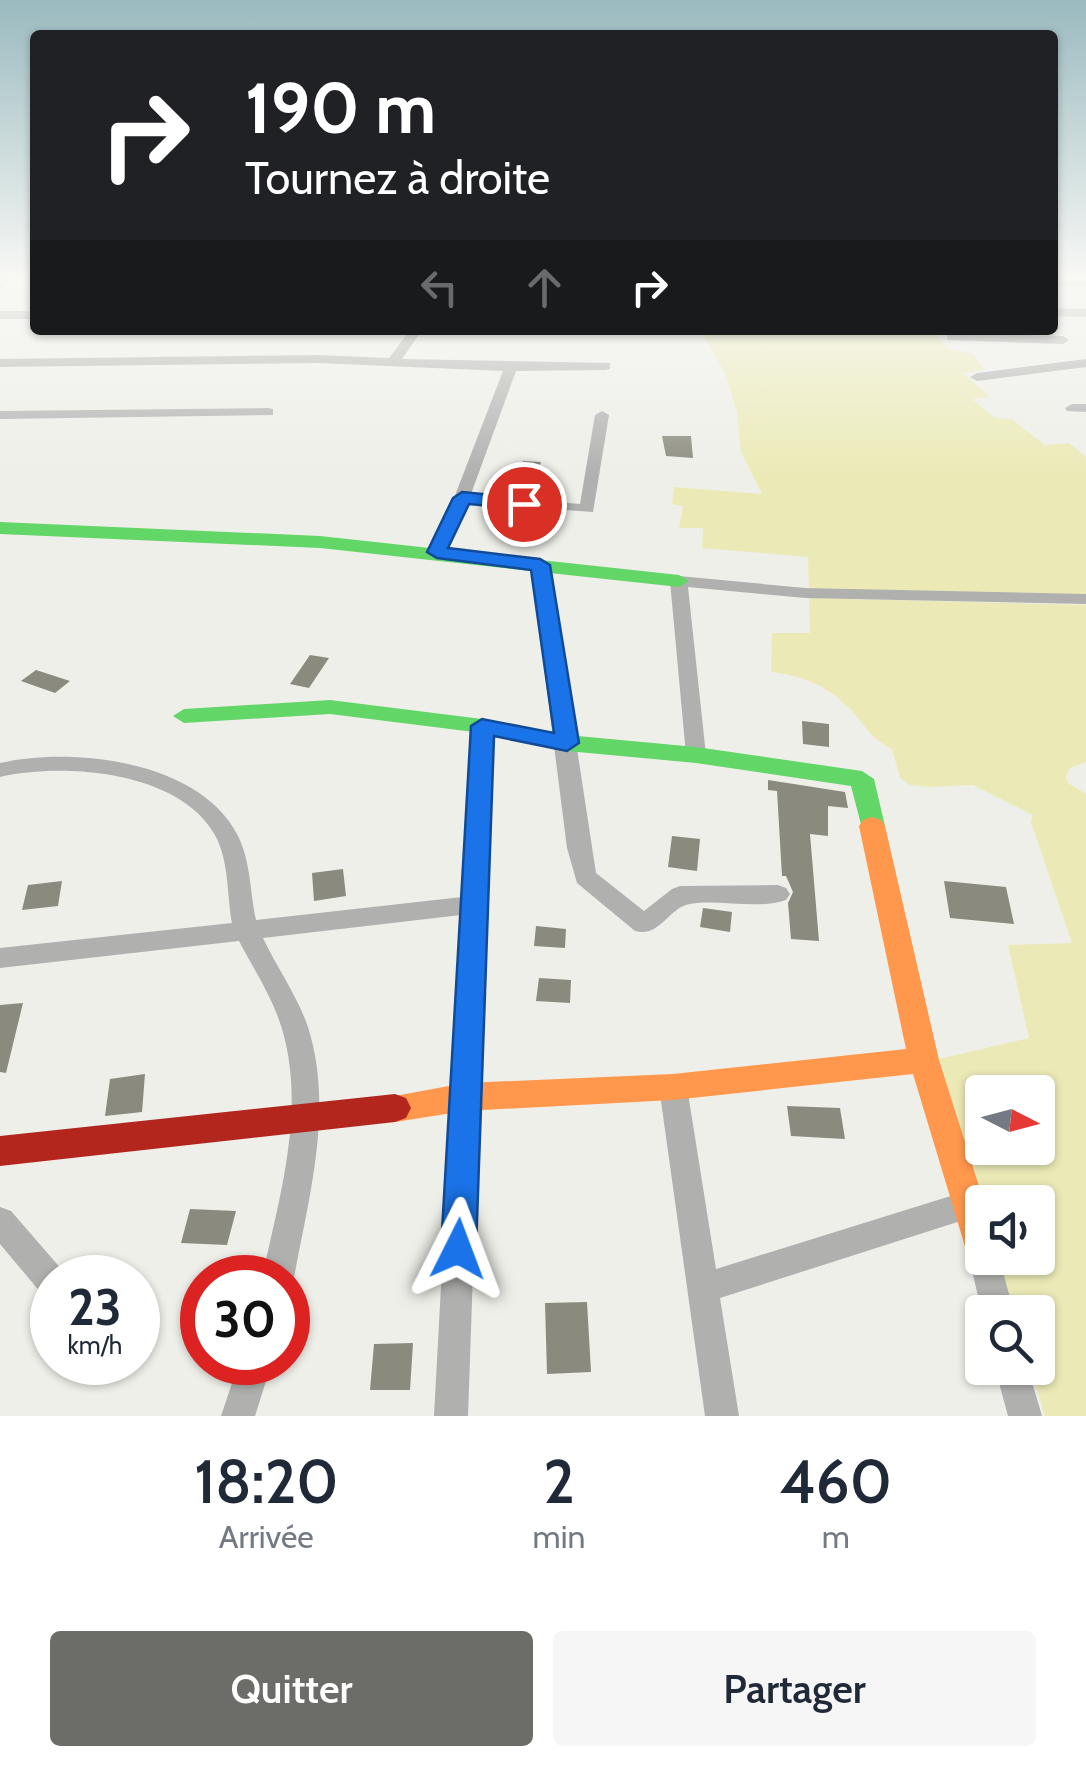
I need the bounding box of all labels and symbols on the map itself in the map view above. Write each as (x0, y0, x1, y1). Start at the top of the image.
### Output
pin (482, 462, 567, 547)
north arrow (965, 1075, 1055, 1165)
position arrow (406, 1197, 510, 1301)
speed limit sign: 30 (180, 1255, 310, 1385)

